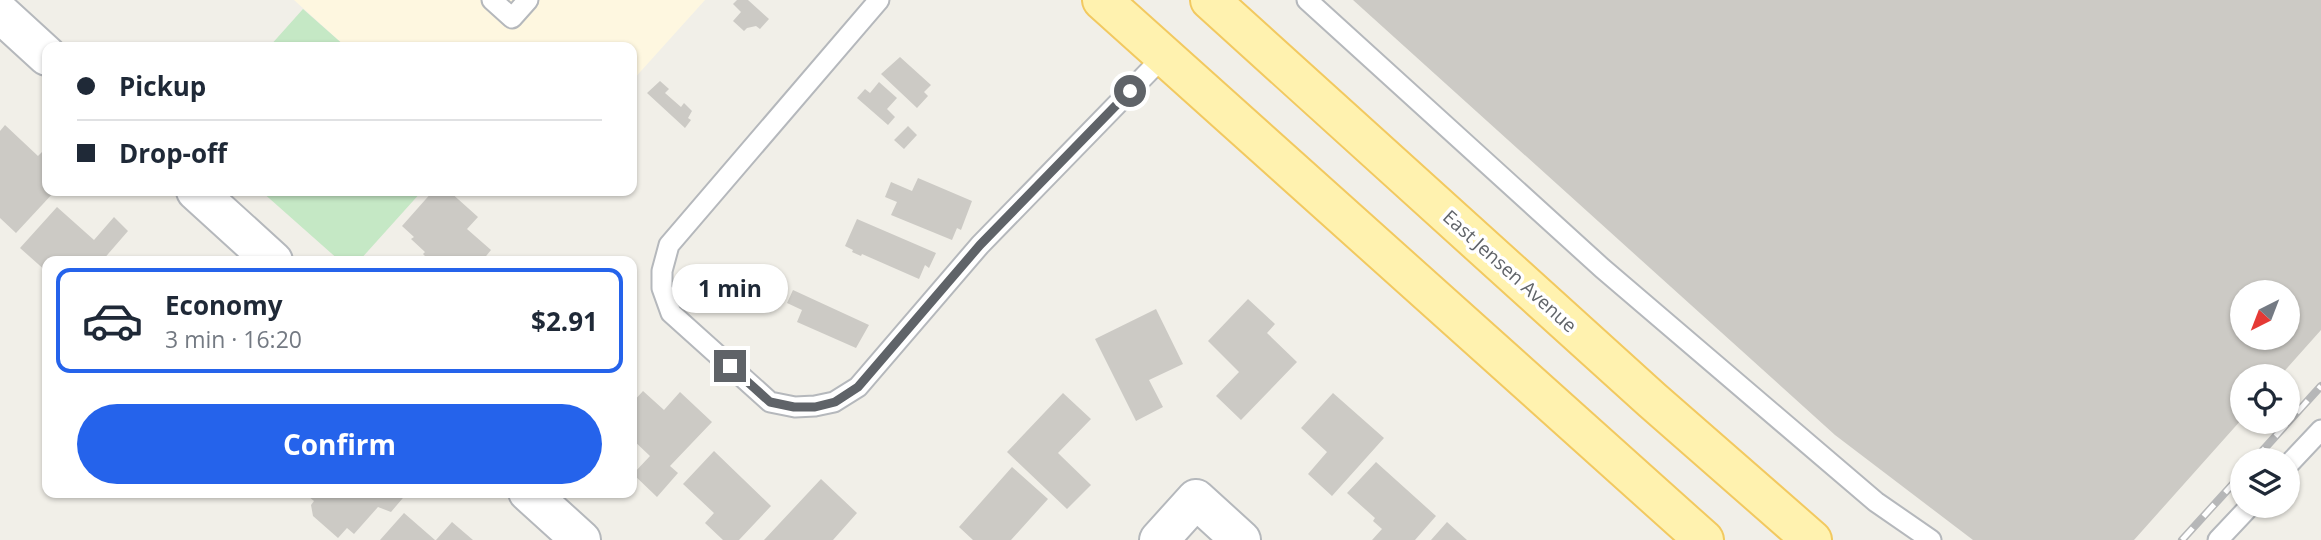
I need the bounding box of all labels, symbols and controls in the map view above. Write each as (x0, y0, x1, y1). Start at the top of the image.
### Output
text: Pickup (119, 68, 206, 104)
route start (1114, 75, 1146, 107)
text: Drop-off (119, 135, 227, 171)
street label: East Jensen Avenue (1437, 204, 1583, 338)
callout: 1 min (672, 264, 788, 314)
text: 1 min (698, 272, 762, 304)
north arrow (2230, 280, 2300, 350)
map controls (2230, 280, 2300, 518)
text: Economy (165, 287, 283, 323)
icon: car (81, 289, 144, 352)
text: $2.91 (531, 303, 598, 339)
text: 3 min · 16:20 (165, 323, 302, 355)
route end (714, 350, 746, 382)
button: locate (2230, 364, 2300, 434)
button: Confirm (77, 404, 602, 484)
button: layers (2230, 448, 2300, 518)

